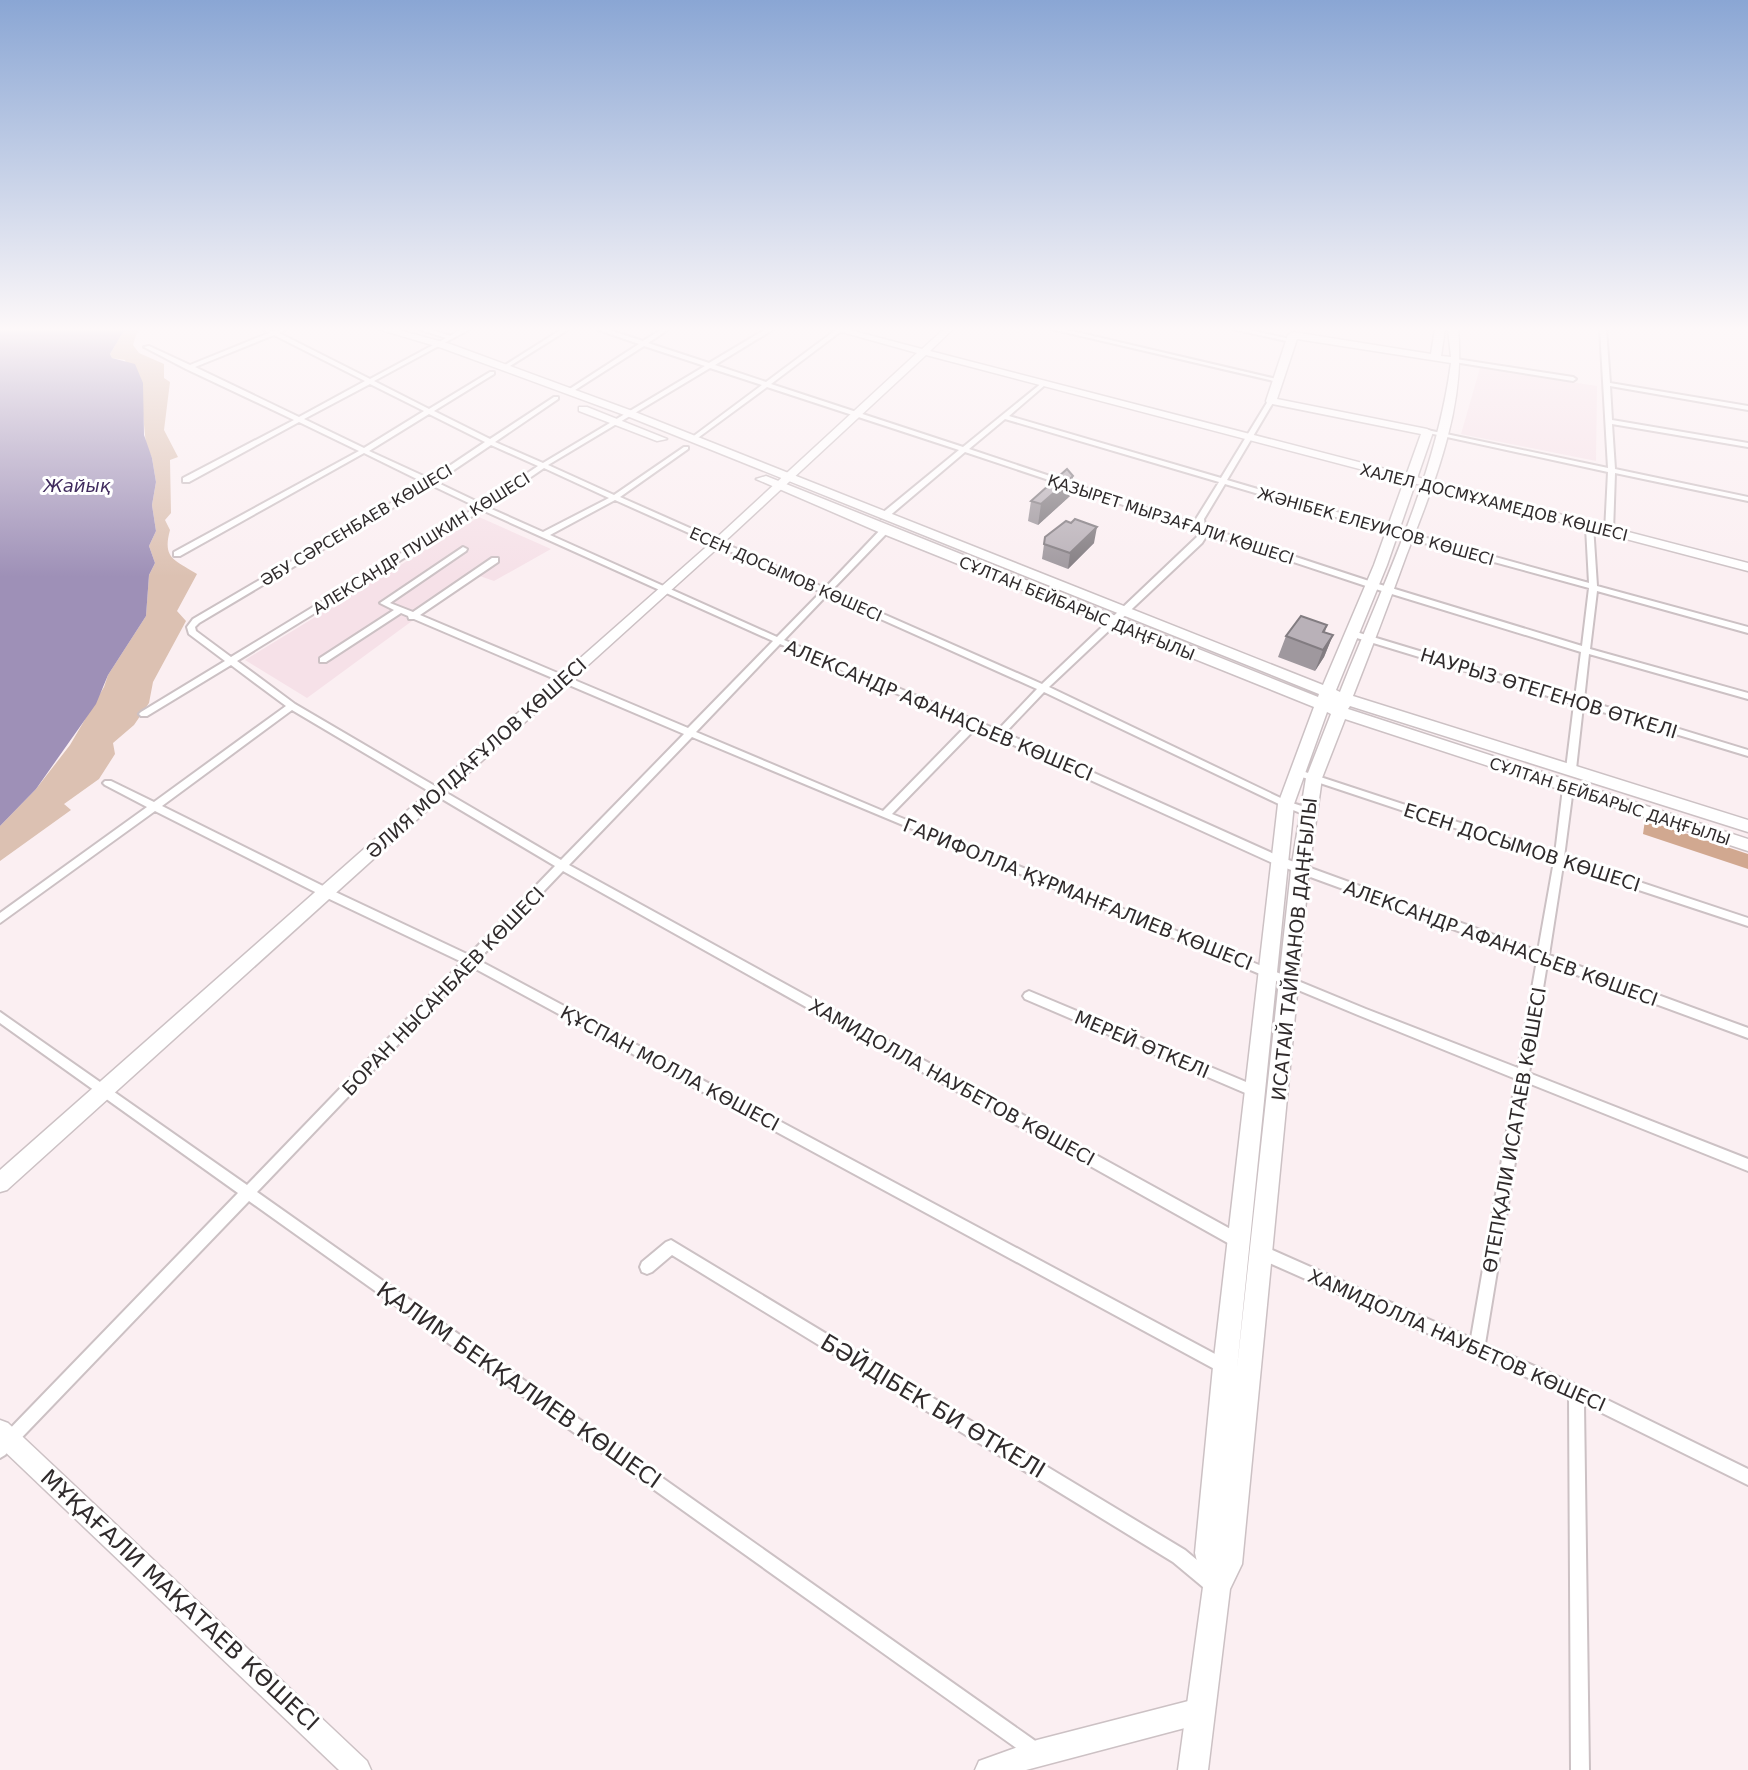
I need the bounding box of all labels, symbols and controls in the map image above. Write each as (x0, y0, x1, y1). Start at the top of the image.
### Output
street label: ХАЛЕЛ ДОСМҰХАМЕДОВ КӨШЕСІ (1358, 460, 1630, 545)
street label: ӘБУ СӘРСЕНБАЕВ КӨШЕСІ (257, 461, 456, 590)
street label: АЛЕКСАНДР ПУШКИН КӨШЕСІ (309, 469, 533, 618)
street label: ҚАЗЫРЕТ МЫРЗАҒАЛИ КӨШЕСІ (1045, 471, 1296, 568)
water label: Жайық (42, 475, 111, 496)
street label: ЖӘНІБЕК ЕЛЕУИСОВ КӨШЕСІ (1256, 484, 1496, 569)
street label: ЕСЕН ДОСЫМОВ КӨШЕСІ (687, 523, 885, 626)
street label: СҰЛТАН БЕЙБАРЫС ДАҢҒЫЛЫ (956, 552, 1197, 665)
street label: АЛЕКСАНДР АФАНАСЬЕВ КӨШЕСІ (782, 635, 1096, 785)
street label: НАУРЫЗ ӨТЕГЕНОВ ӨТКЕЛІ (1418, 643, 1680, 743)
street label: ӘЛИЯ МОЛДАҒҰЛОВ КӨШЕСІ (361, 653, 591, 863)
street label: СҰЛТАН БЕЙБАРЫС ДАҢҒЫЛЫ (1487, 753, 1733, 850)
street label: ИСАТАЙ ТАЙМАНОВ ДАҢҒЫЛЫ (1267, 796, 1321, 1102)
street label: ЕСЕН ДОСЫМОВ КӨШЕСІ (1401, 798, 1643, 896)
street label: ГАРИФОЛЛА ҚҰРМАНҒАЛИЕВ КӨШЕСІ (900, 814, 1256, 974)
street label: АЛЕКСАНДР АФАНАСЬЕВ КӨШЕСІ (1341, 876, 1661, 1010)
street label: БОРАН НЫСАНБАЕВ КӨШЕСІ (337, 882, 549, 1100)
street label: ӨТЕПҚАЛИ ИСАТАЕВ КӨШЕСІ (1478, 985, 1550, 1275)
street label: ХАМИДОЛЛА НАУБЕТОВ КӨШЕСІ (805, 994, 1099, 1170)
street label: ҚҰСПАН МОЛЛА КӨШЕСІ (557, 1001, 783, 1135)
street label: МЕРЕЙ ӨТКЕЛІ (1071, 1006, 1213, 1082)
street label: ХАМИДОЛЛА НАУБЕТОВ КӨШЕСІ (1305, 1264, 1609, 1416)
street label: ҚАЛИМ БЕКҚАЛИЕВ КӨШЕСІ (372, 1277, 666, 1493)
street label: БӘЙДІБЕК БИ ӨТКЕЛІ (816, 1328, 1050, 1483)
street label: МҰҚАҒАЛИ МАҚАТАЕВ КӨШЕСІ (36, 1464, 324, 1736)

